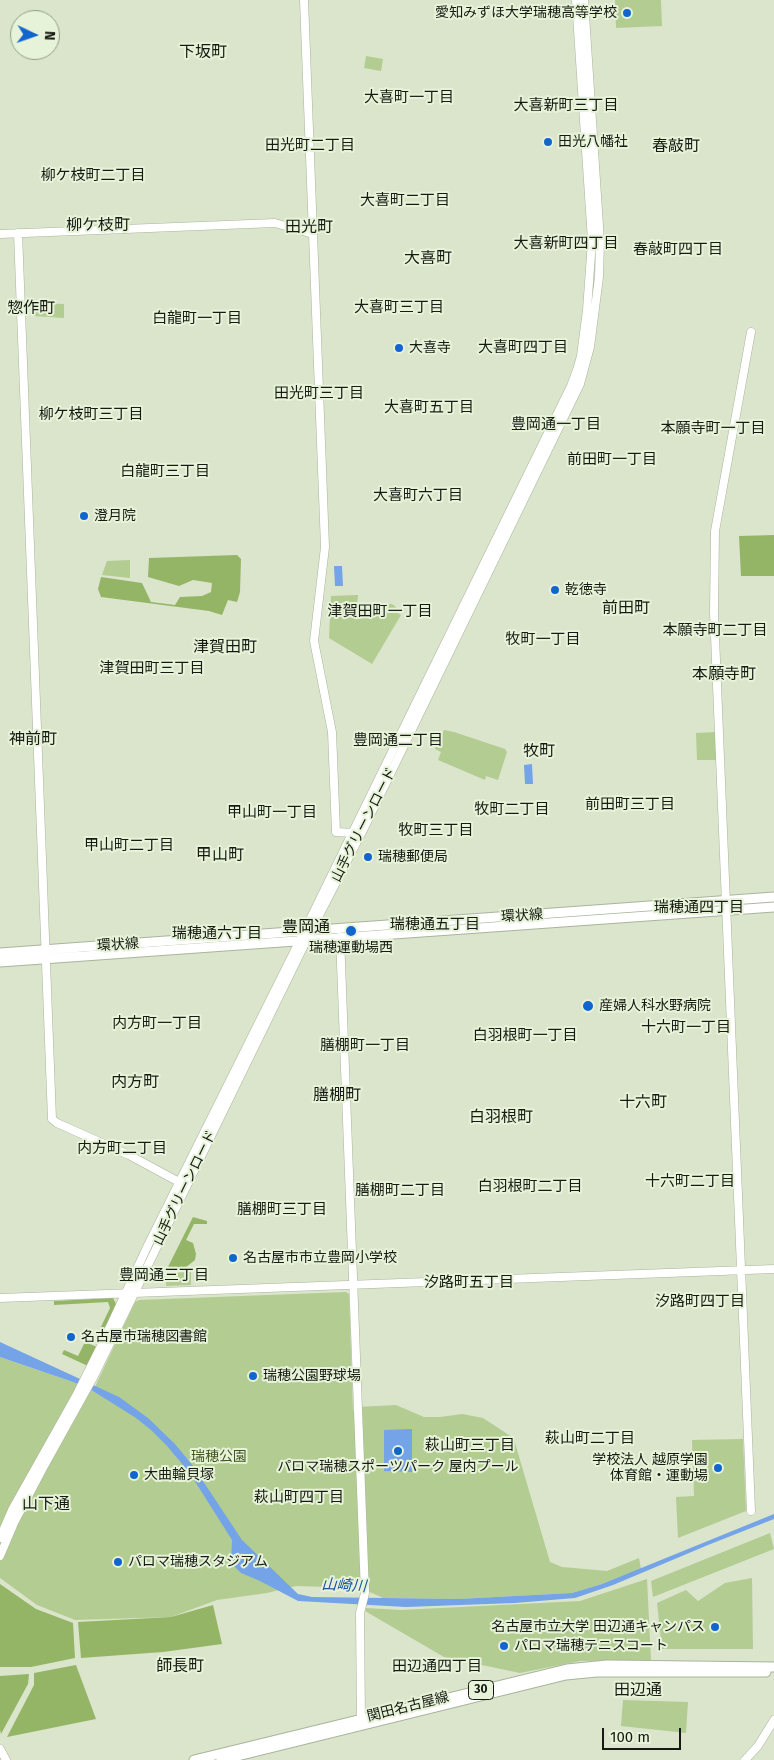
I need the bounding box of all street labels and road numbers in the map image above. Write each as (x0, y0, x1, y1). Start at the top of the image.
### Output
street label: 山手グリーンロード (328, 765, 400, 885)
street label: 環状線 (500, 906, 544, 926)
street label: 環状線 (96, 935, 140, 955)
street label: 山手グリーンロード (150, 1128, 220, 1248)
road number: 30 (468, 1680, 494, 1700)
street label: 関田名古屋線 (365, 1689, 451, 1725)

